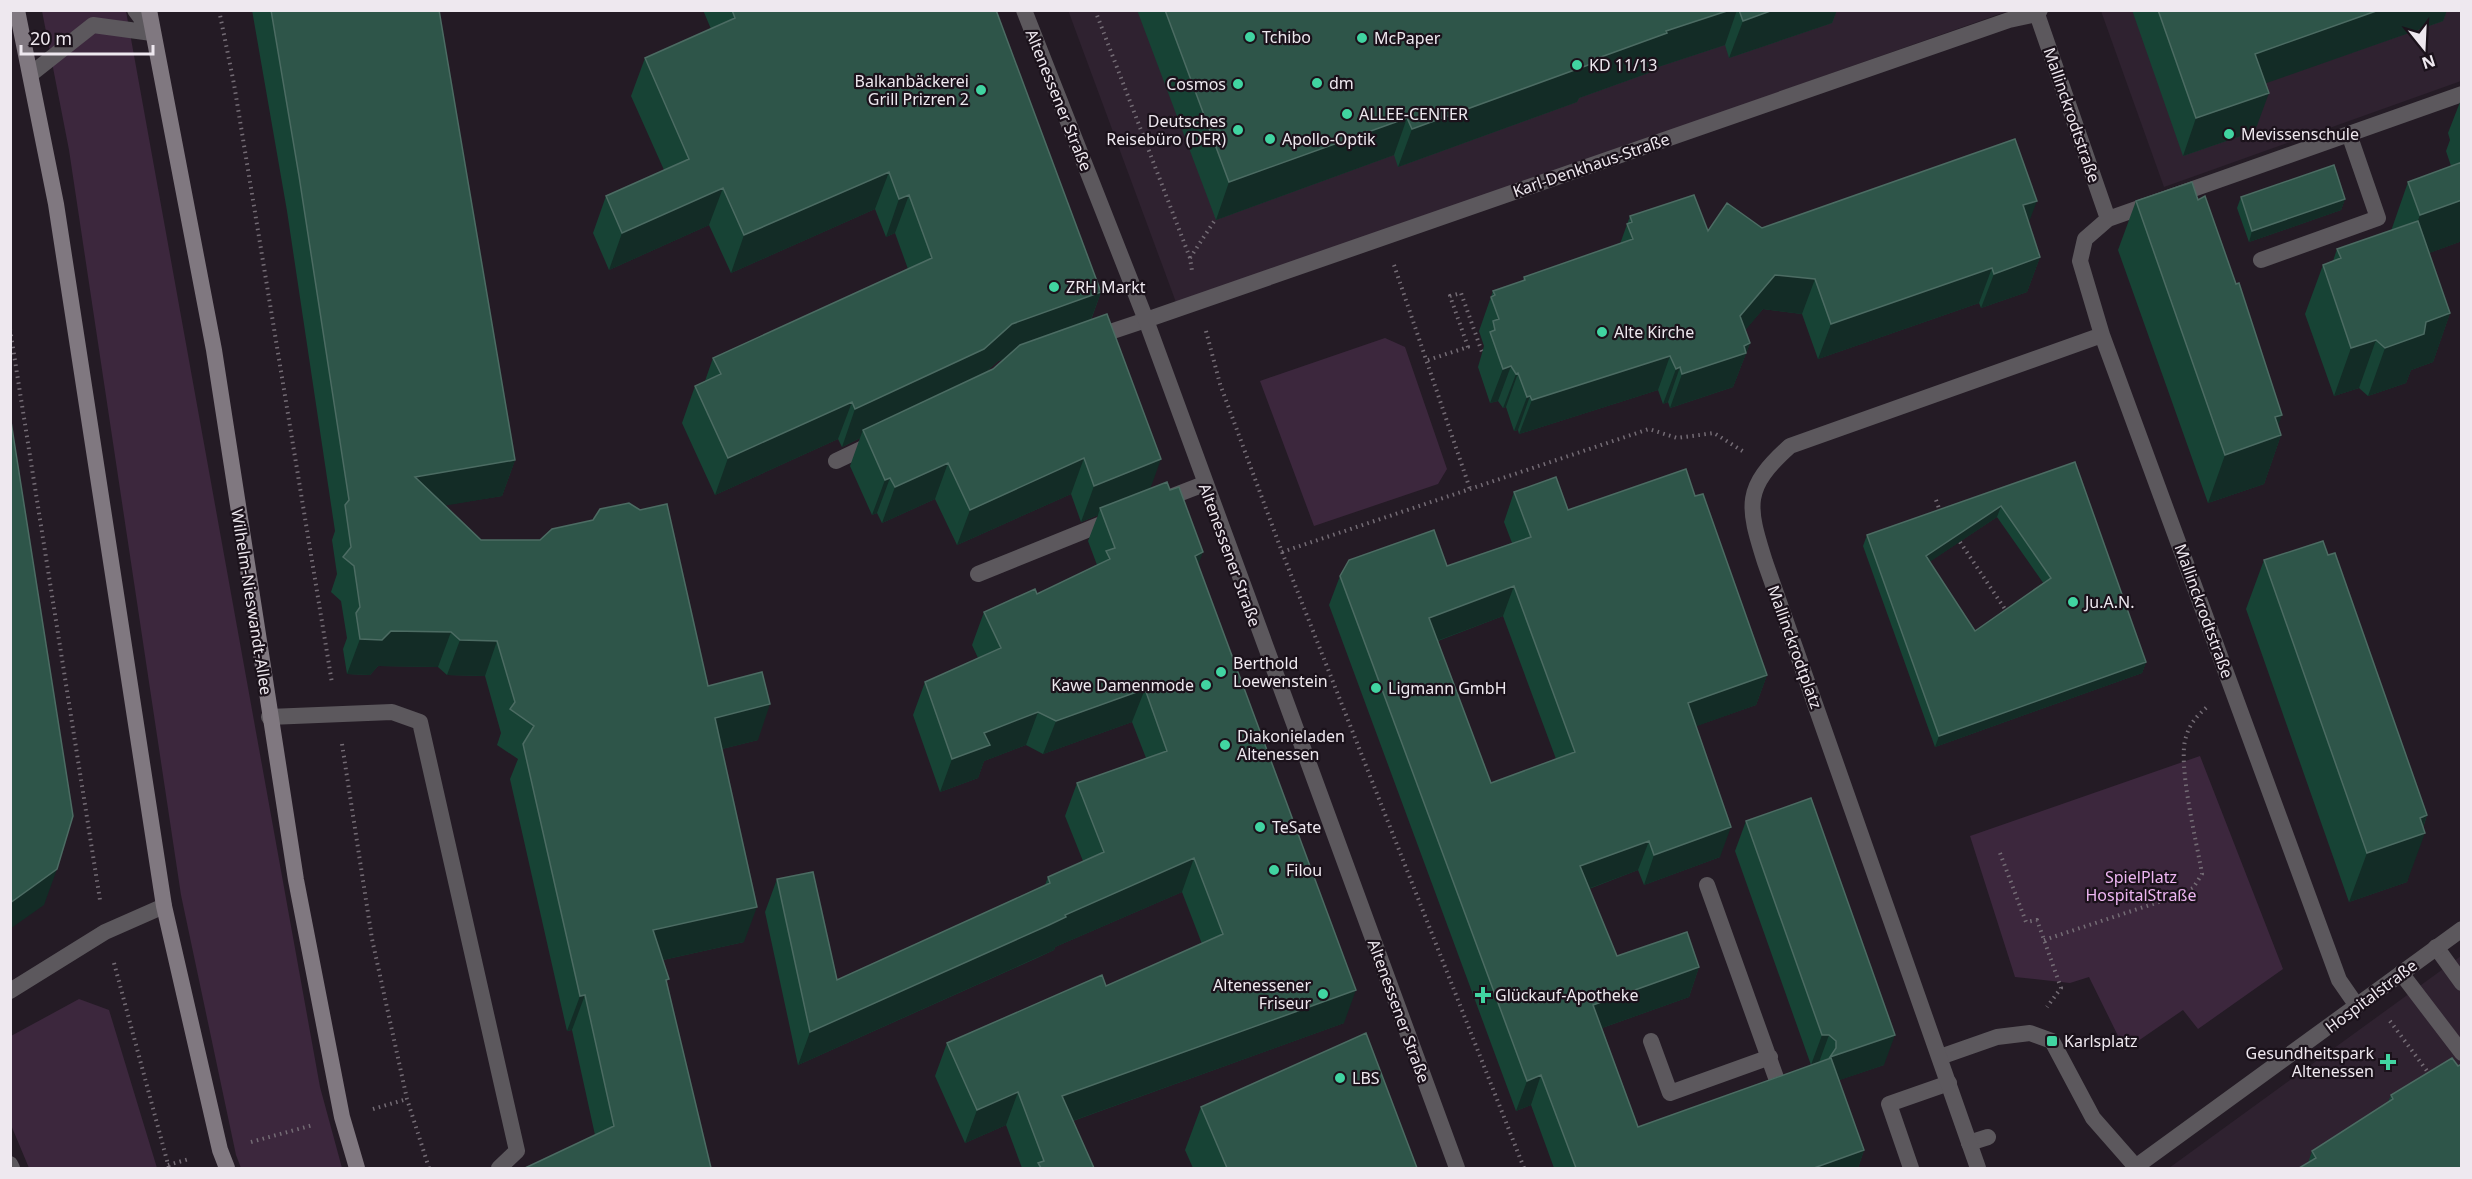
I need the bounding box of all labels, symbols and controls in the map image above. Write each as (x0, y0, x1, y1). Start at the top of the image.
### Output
scale bar (21, 18, 153, 56)
north arrow (2394, 18, 2454, 78)
text: 20 m (30, 26, 72, 50)
street label: Altenessener Straße (1021, 26, 1097, 174)
place label: Tchibo (1262, 26, 1311, 48)
place label: McPaper (1374, 27, 1441, 49)
marker: Tchibo (1243, 30, 1257, 44)
marker: McPaper (1355, 31, 1369, 45)
street label: Mallinckrodtstraße (2039, 45, 2105, 185)
text: N (2419, 50, 2438, 75)
place label: KD 11/13 (1589, 54, 1657, 76)
marker: KD 11/13 (1570, 58, 1584, 72)
place label: Balkanbäckerei Grill Prizren 2 (855, 70, 969, 110)
place label: dm (1329, 72, 1354, 94)
place label: Cosmos (1166, 73, 1226, 95)
marker: dm (1310, 76, 1324, 90)
marker: Cosmos (1231, 77, 1245, 91)
marker: Balkanbäckerei Grill Prizren 2 (974, 83, 988, 97)
place label: ALLEE-CENTER (1359, 103, 1468, 125)
marker: ALLEE-CENTER (1340, 107, 1354, 121)
place label: Deutsches Reisebüro (DER) (1106, 110, 1226, 150)
marker: Deutsches Reisebüro (DER) (1231, 123, 1245, 137)
place label: Mevissenschule (2241, 123, 2359, 145)
marker: Mevissenschule (2222, 127, 2236, 141)
place label: Apollo-Optik (1282, 128, 1376, 150)
street label: Karl-Denkhaus-Straße (1510, 128, 1672, 202)
marker: Apollo-Optik (1263, 132, 1277, 146)
place label: ZRH Markt (1066, 276, 1146, 298)
marker: ZRH Markt (1047, 280, 1061, 294)
place label: Alte Kirche (1614, 321, 1694, 343)
marker: Alte Kirche (1595, 325, 1609, 339)
street label: Altenessener Straße (1194, 480, 1266, 630)
street label: Wilhelm-Nieswandt-Allee (226, 507, 278, 697)
street label: Mallinckrodtstraße (2169, 541, 2239, 681)
street label: Mallinckrodtplatz (1762, 582, 1828, 712)
place label: Ju.A.N. (2083, 591, 2135, 613)
marker: Ju.A.N. (2066, 595, 2080, 609)
place label: Berthold Loewenstein (1233, 652, 1328, 692)
marker: Berthold Loewenstein (1214, 665, 1228, 679)
place label: Kawe Damenmode (1051, 674, 1194, 696)
place label: Ligmann GmbH (1388, 677, 1507, 699)
marker: Kawe Damenmode (1199, 678, 1213, 692)
marker: Ligmann GmbH (1369, 681, 1383, 695)
place label: Diakonieladen Altenessen (1237, 725, 1345, 765)
marker: Diakonieladen Altenessen (1218, 738, 1232, 752)
place label: TeSate (1272, 816, 1321, 838)
marker: TeSate (1253, 820, 1267, 834)
place label: Filou (1286, 859, 1322, 881)
marker: Filou (1267, 863, 1281, 877)
park label: SpielPlatz HospitalStraße (2086, 866, 2197, 906)
street label: Altenessener Straße (1363, 936, 1435, 1086)
street label: Hospitalstraße (2321, 954, 2421, 1038)
place label: Altenessener Friseur (1213, 974, 1311, 1014)
place label: Glückauf-Apotheke (1495, 984, 1638, 1006)
marker: Altenessener Friseur (1316, 987, 1330, 1001)
marker: Glückauf-Apotheke (1476, 988, 1490, 1002)
place label: Karlsplatz (2064, 1030, 2138, 1052)
marker: Karlsplatz (2045, 1034, 2059, 1048)
place label: Gesundheitspark Altenessen (2246, 1042, 2374, 1082)
marker: Gesundheitspark Altenessen (2379, 1053, 2397, 1071)
place label: LBS (1352, 1067, 1380, 1089)
marker: LBS (1333, 1071, 1347, 1085)

